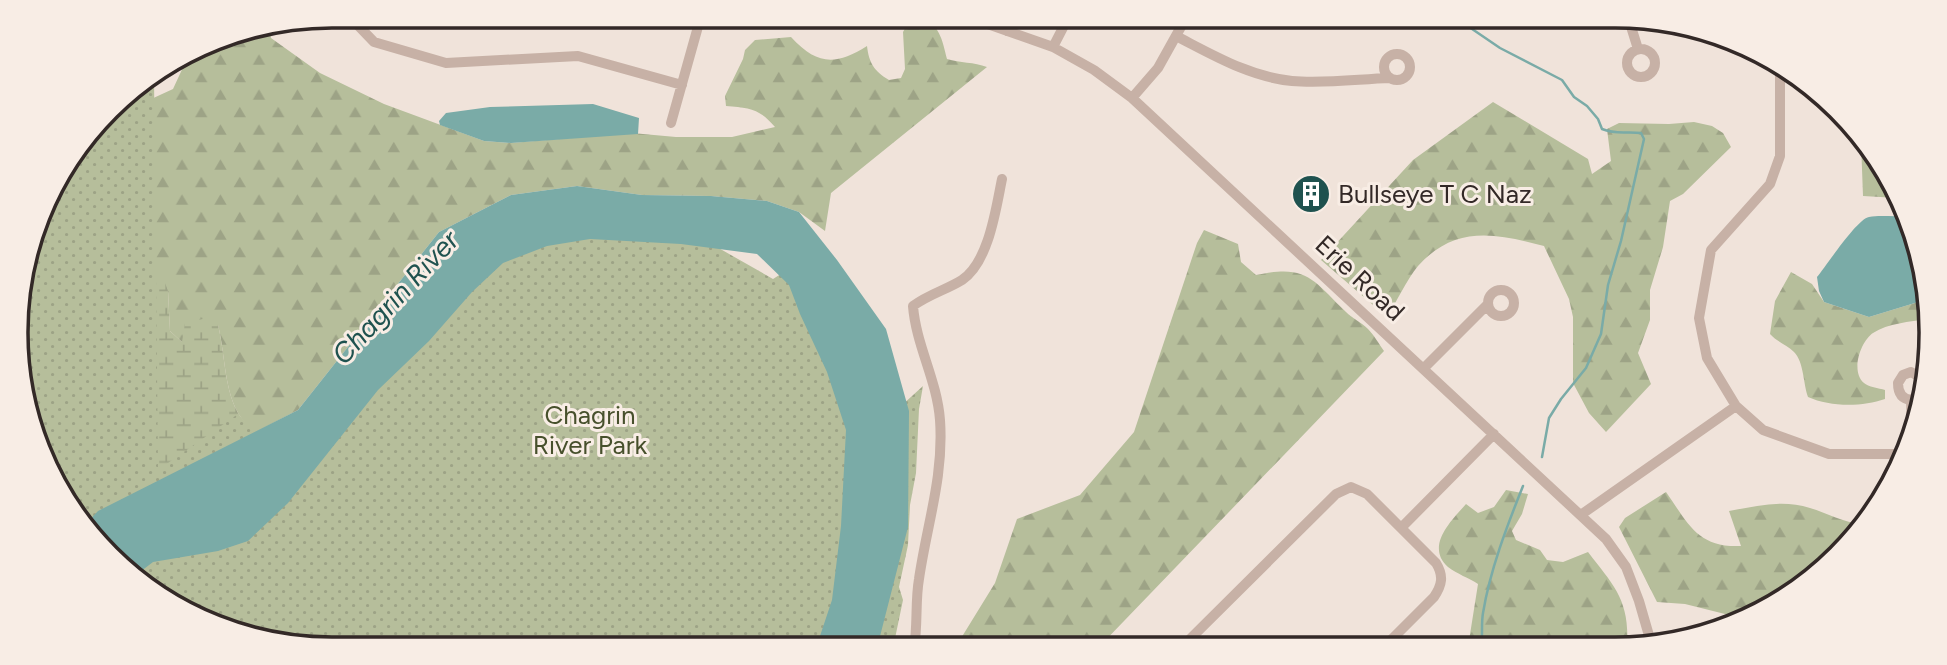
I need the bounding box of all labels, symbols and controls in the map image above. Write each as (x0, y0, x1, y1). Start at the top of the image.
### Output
building icon: Bullseye T C Naz (1290, 173, 1332, 215)
place label: Bullseye T C Naz (1338, 178, 1532, 210)
water label: Chagrin River (324, 222, 467, 371)
street label: Erie Road (1309, 229, 1411, 327)
park label: Chagrin River Park (533, 399, 648, 461)

